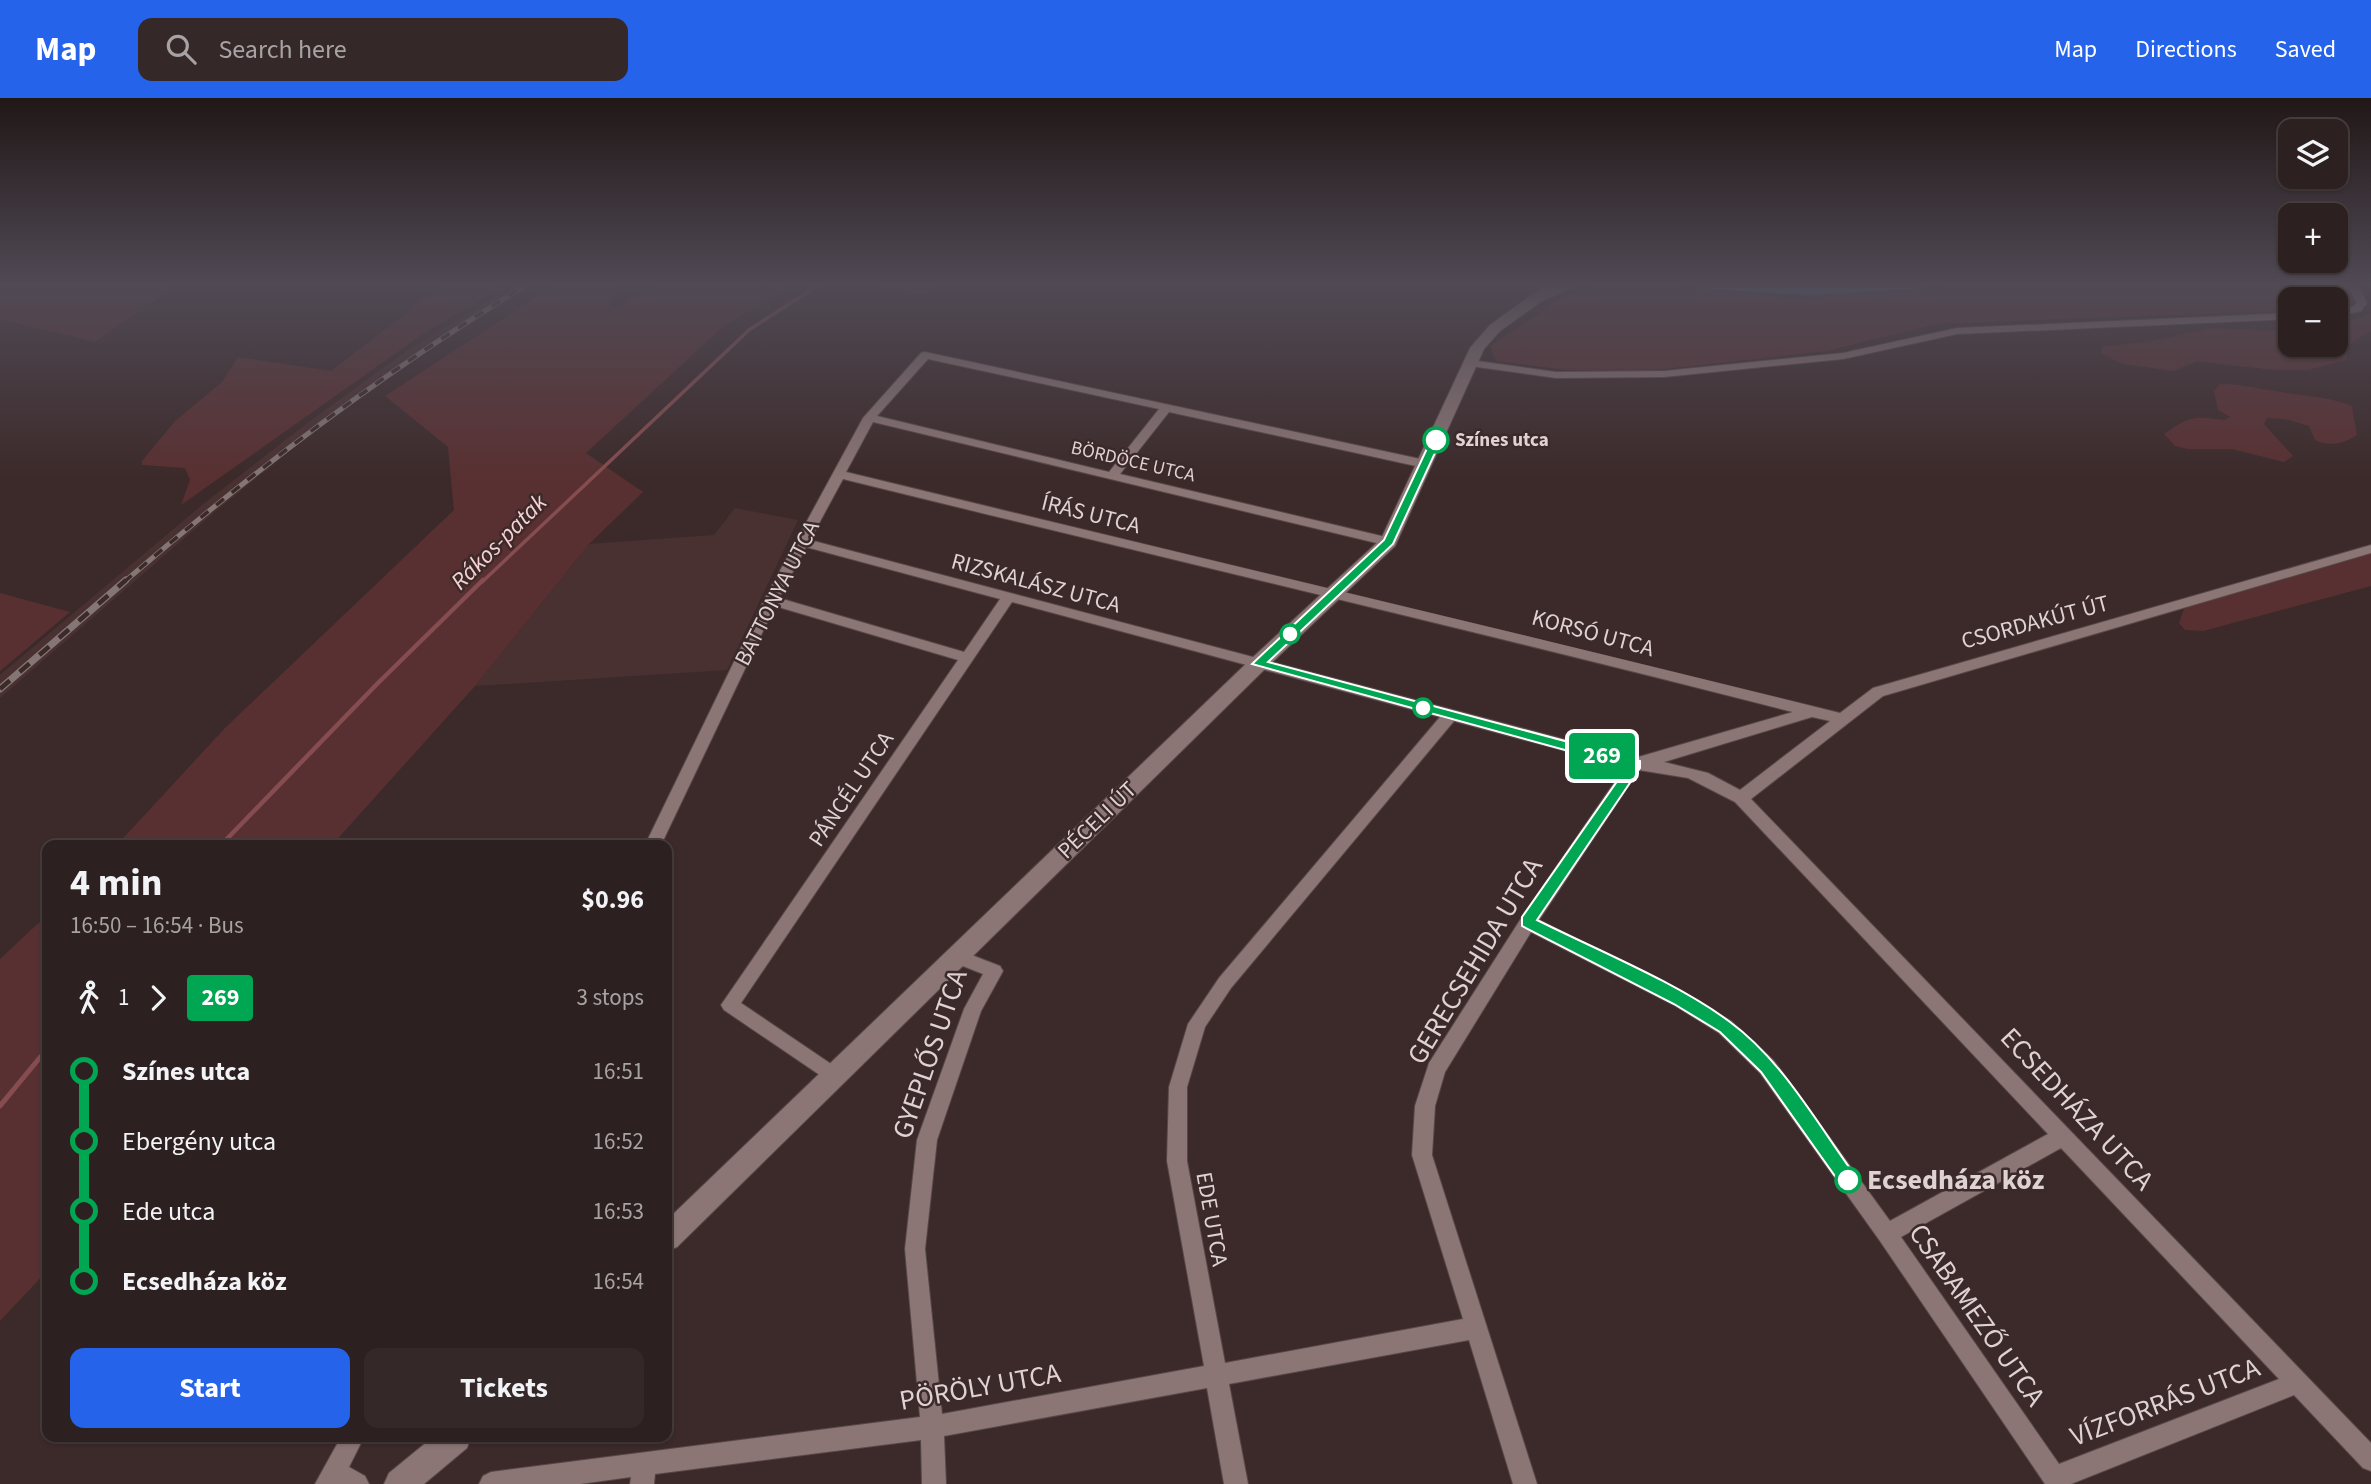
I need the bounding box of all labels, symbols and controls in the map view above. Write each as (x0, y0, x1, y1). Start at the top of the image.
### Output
search box (138, 18, 628, 81)
text: Map (35, 26, 96, 73)
icon: search (162, 30, 200, 68)
text: Search here (218, 31, 347, 68)
text: Map (2054, 32, 2097, 67)
text: Directions (2135, 32, 2237, 67)
text: Saved (2275, 32, 2336, 67)
map controls (2278, 119, 2348, 357)
button: layers (2278, 119, 2348, 189)
button: + (2278, 203, 2348, 273)
button: − (2278, 287, 2348, 357)
marker: Színes utca (1423, 427, 1449, 453)
place label: Színes utca (1455, 427, 1549, 454)
street label: BÖRDÖCE UTCA (1068, 435, 1198, 490)
water label: Rákos-patak (443, 485, 556, 598)
street label: ÍRÁS UTCA (1038, 486, 1144, 542)
street label: BATTONYA UTCA (726, 514, 828, 671)
street label: RIZSKALÁSZ UTCA (948, 545, 1125, 622)
street label: CSORDAKÚT ÚT (1958, 586, 2112, 658)
street label: KORSÓ UTCA (1528, 601, 1658, 665)
unlabelled marker (1280, 624, 1300, 644)
unlabelled marker (1413, 698, 1433, 718)
street label: PÁNCÉL UTCA (800, 724, 902, 853)
line badge: 269 (1562, 733, 1642, 779)
text: 269 (1583, 738, 1621, 773)
street label: PÉCELI ÚT (1050, 774, 1144, 866)
street label: GERECSEHIDA UTCA (1397, 849, 1553, 1072)
text: 4 min (70, 856, 162, 910)
text: $0.96 (581, 881, 644, 918)
text: 16:50 – 16:54 · Bus (70, 909, 244, 942)
street label: GYEPLŐS UTCA (882, 963, 978, 1144)
icon: walk (70, 979, 108, 1017)
icon: forward (139, 979, 177, 1017)
text: 269 (201, 980, 239, 1015)
text: 1 (118, 981, 129, 1014)
text: 3 stops (577, 981, 644, 1014)
street label: ECSEDHÁZA UTCA (1991, 1019, 2164, 1200)
text: Színes utca (122, 1053, 250, 1090)
text: 16:51 (593, 1055, 644, 1088)
text: Ebergény utca (122, 1123, 276, 1160)
text: 16:52 (593, 1125, 644, 1158)
place label: Ecsedháza köz (1867, 1160, 2044, 1200)
marker: Ecsedháza köz (1835, 1167, 1861, 1193)
street label: EDE UTCA (1187, 1169, 1237, 1269)
text: Ede utca (122, 1193, 215, 1230)
text: 16:53 (593, 1195, 644, 1228)
street label: CSABAMEZŐ UTCA (1899, 1216, 2055, 1415)
text: Ecsedháza köz (122, 1263, 287, 1300)
text: 16:54 (593, 1265, 644, 1298)
street label: VÍZFORRÁS UTCA (2064, 1347, 2266, 1457)
button: Start (70, 1348, 350, 1428)
button: Tickets (364, 1348, 644, 1428)
street label: PÖRÖLY UTCA (896, 1353, 1065, 1421)

